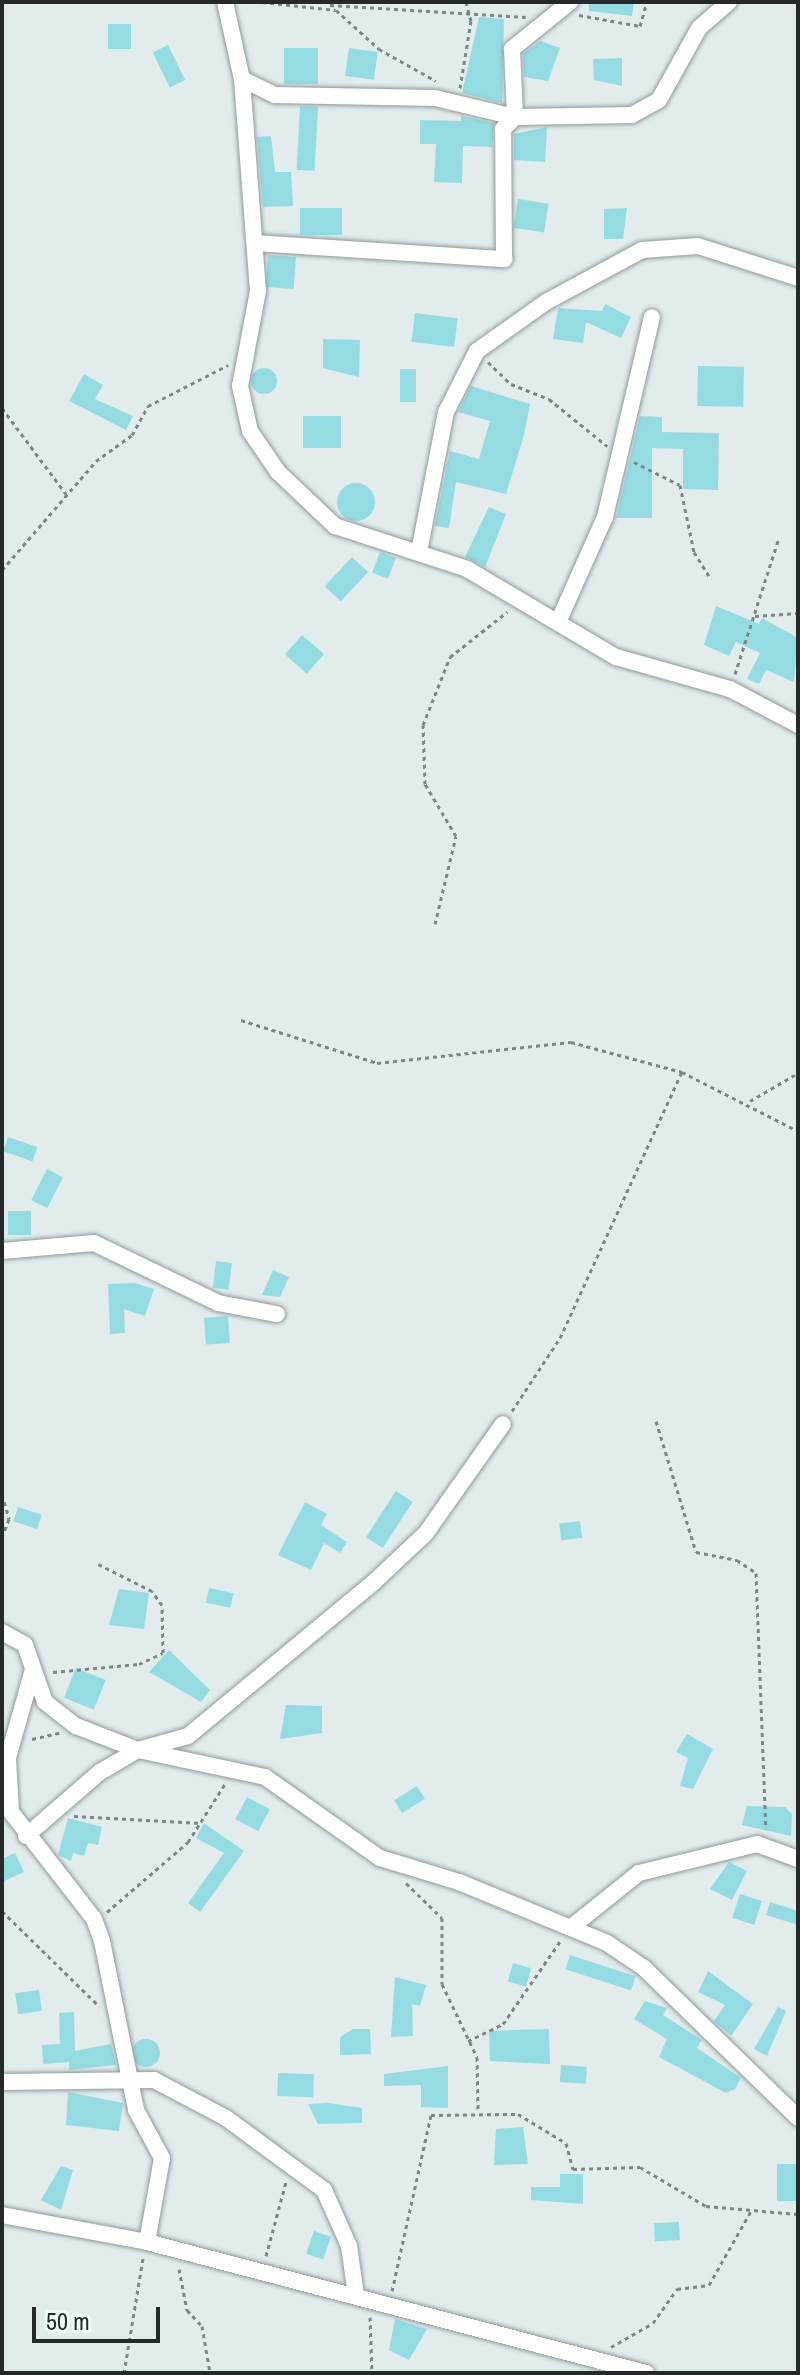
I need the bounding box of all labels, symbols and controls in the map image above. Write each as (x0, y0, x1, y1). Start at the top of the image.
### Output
scale bar (36, 2291, 164, 2341)
text: 50 m (46, 2305, 90, 2337)

